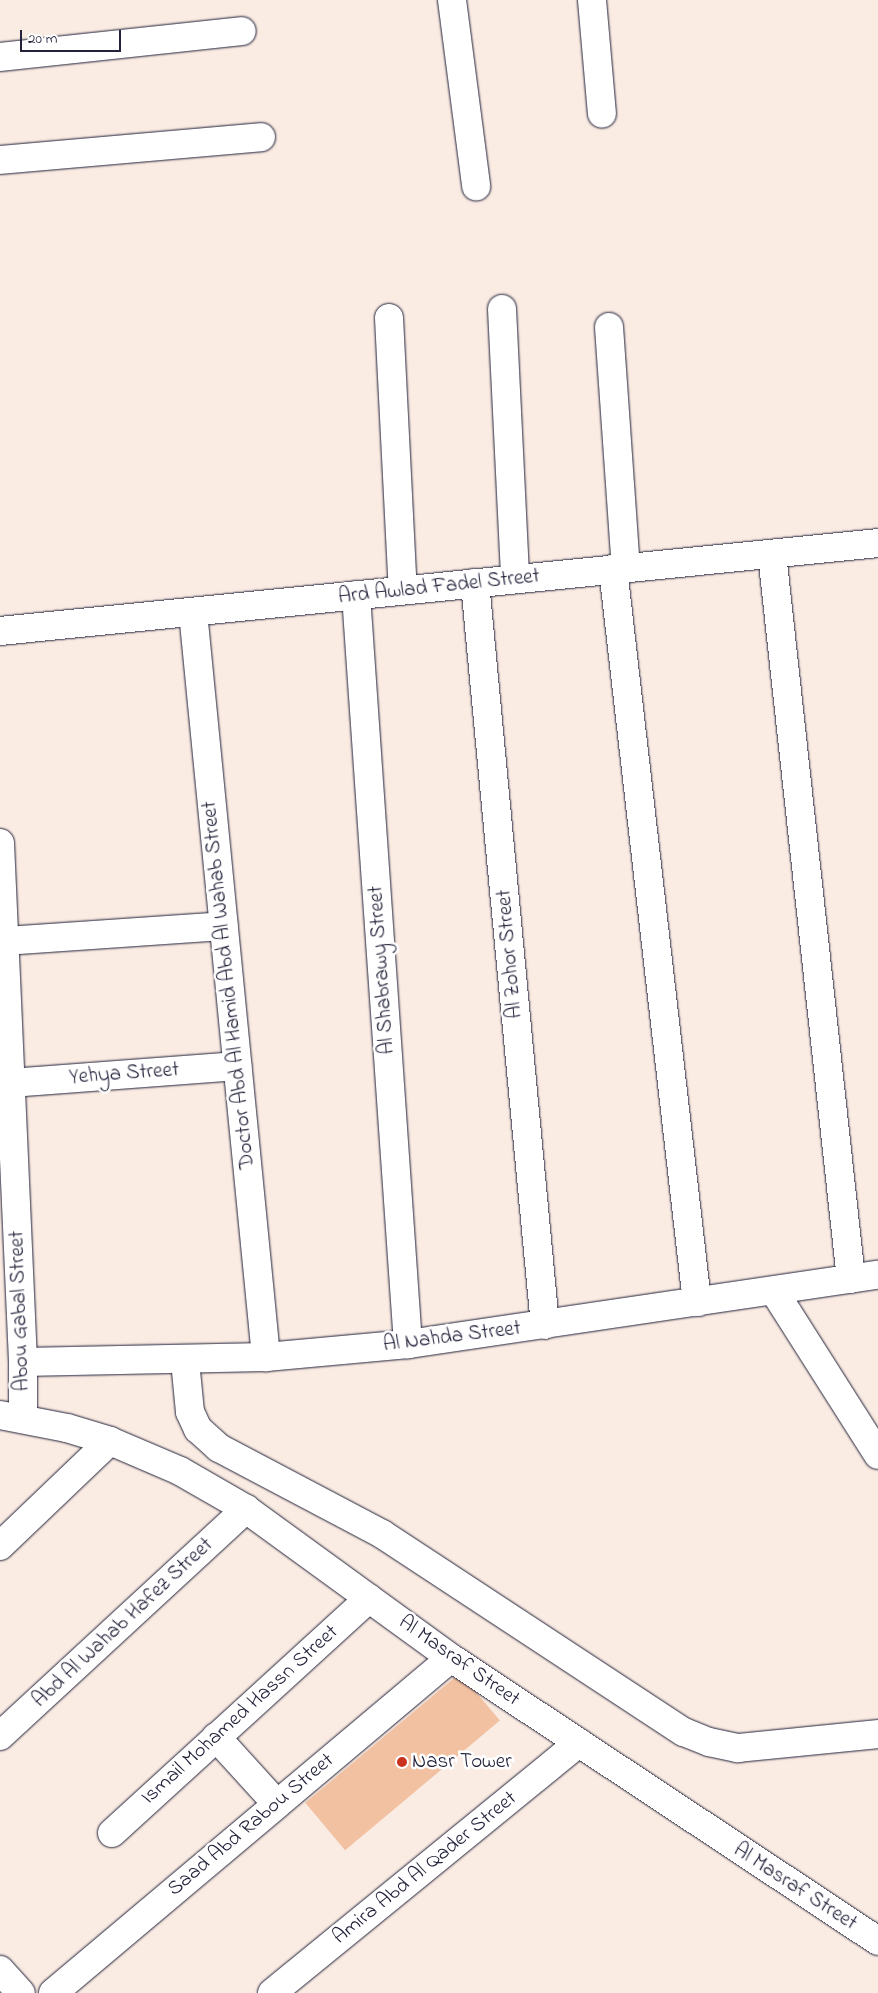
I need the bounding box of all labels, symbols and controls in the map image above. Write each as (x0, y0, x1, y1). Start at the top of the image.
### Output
scale bar (22, 20, 124, 52)
text: 20 m (28, 28, 57, 50)
street label: Ard Awlad Fadel Street (337, 564, 541, 610)
street label: Doctor Abd Al Hamid Abd Al Wahab Street (197, 800, 261, 1170)
street label: Al Shabrawy Street (364, 885, 400, 1055)
street label: Al Zohor Street (492, 888, 528, 1020)
street label: Yehya Street (68, 1058, 180, 1090)
street label: Abou Gabal Street (5, 1230, 35, 1392)
street label: Al Nahda Street (382, 1316, 522, 1358)
street label: Abd Al Wahab Hafez Street (27, 1533, 219, 1713)
street label: Al Masraf Street (394, 1610, 524, 1712)
street label: Ismail Mohamed Hassn Street (136, 1620, 344, 1810)
street label: Saad Abd Rabou Street (163, 1748, 339, 1902)
place label: Nasr Tower (412, 1749, 512, 1775)
marker: Nasr Tower (396, 1756, 408, 1768)
street label: Amira Abd Al Qader Street (328, 1786, 522, 1950)
street label: Al Masraf Street (728, 1838, 862, 1936)

